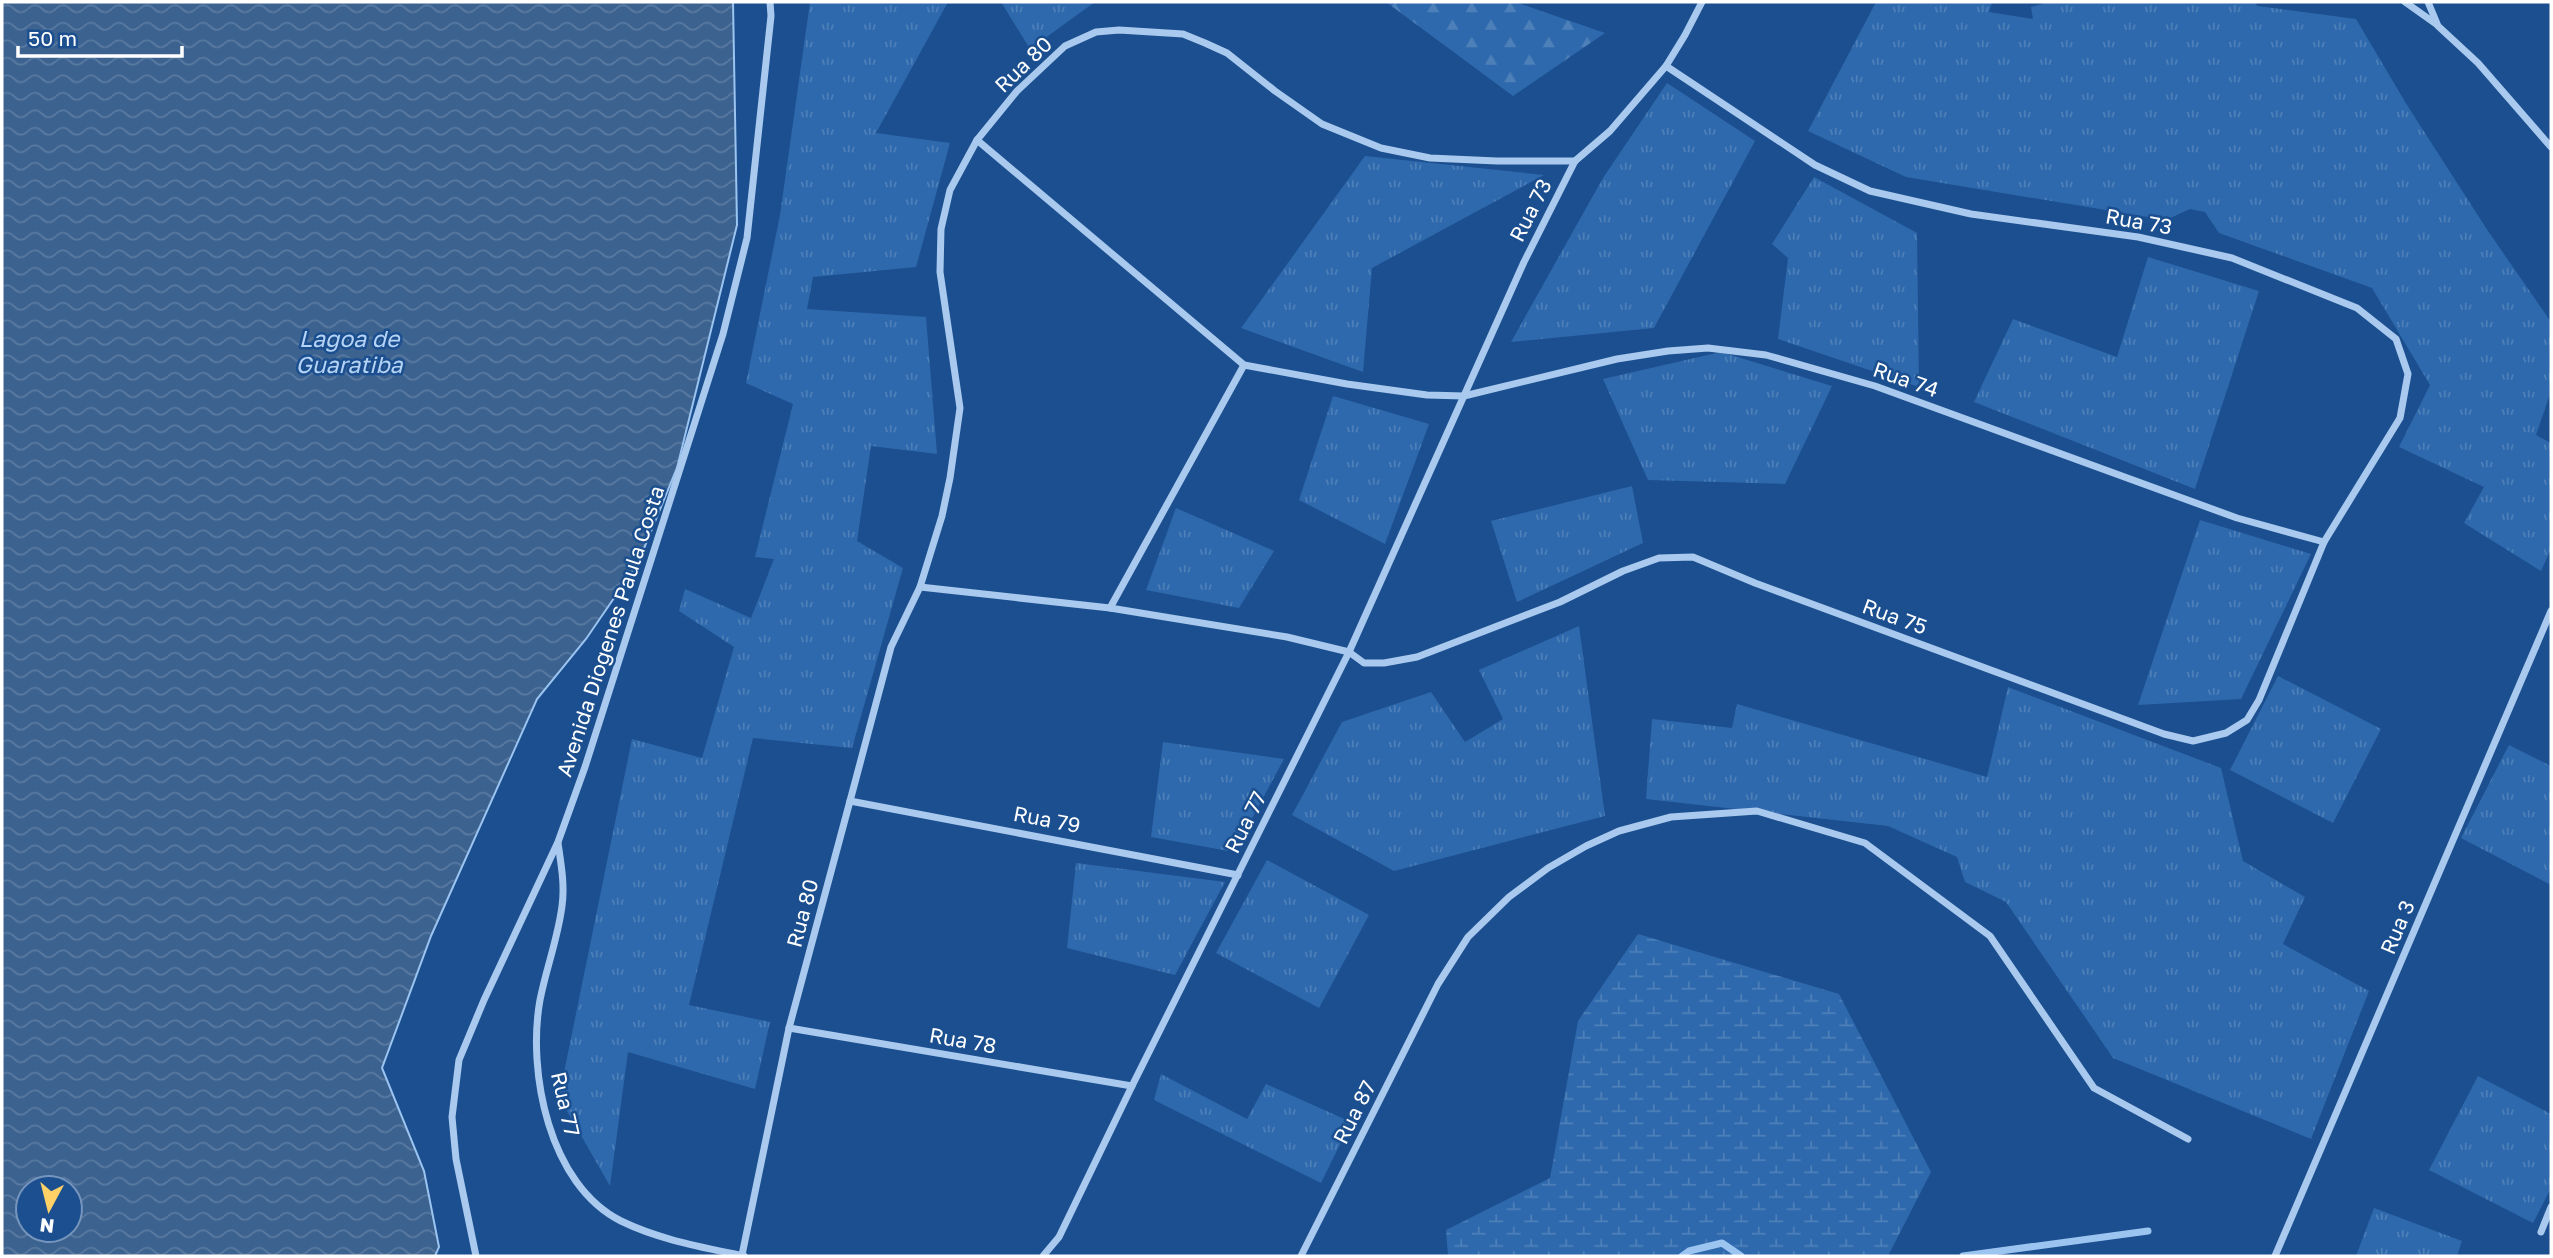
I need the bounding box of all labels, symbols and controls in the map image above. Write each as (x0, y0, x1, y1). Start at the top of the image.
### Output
scale bar (18, 14, 182, 58)
text: 50 m (28, 25, 77, 51)
street label: Rua 80 (989, 31, 1057, 97)
street label: Rua 73 (1503, 174, 1557, 246)
street label: Rua 73 (2104, 202, 2174, 240)
water label: Lagoa de Guaratiba (295, 324, 404, 378)
street label: Rua 74 (1870, 356, 1942, 402)
street label: Avenida Diogenes Paula Costa (551, 482, 669, 780)
street label: Rua 75 (1859, 592, 1931, 640)
street label: Rua 77 (1218, 787, 1272, 857)
street label: Rua 79 (1011, 800, 1083, 838)
street label: Rua 80 (780, 876, 824, 950)
street label: Rua 3 (2374, 896, 2420, 958)
street label: Rua 78 (927, 1021, 999, 1059)
street label: Rua 77 (546, 1069, 586, 1139)
street label: Rua 87 (1327, 1076, 1381, 1148)
north arrow (14, 1174, 84, 1244)
text: N (38, 1214, 55, 1239)

